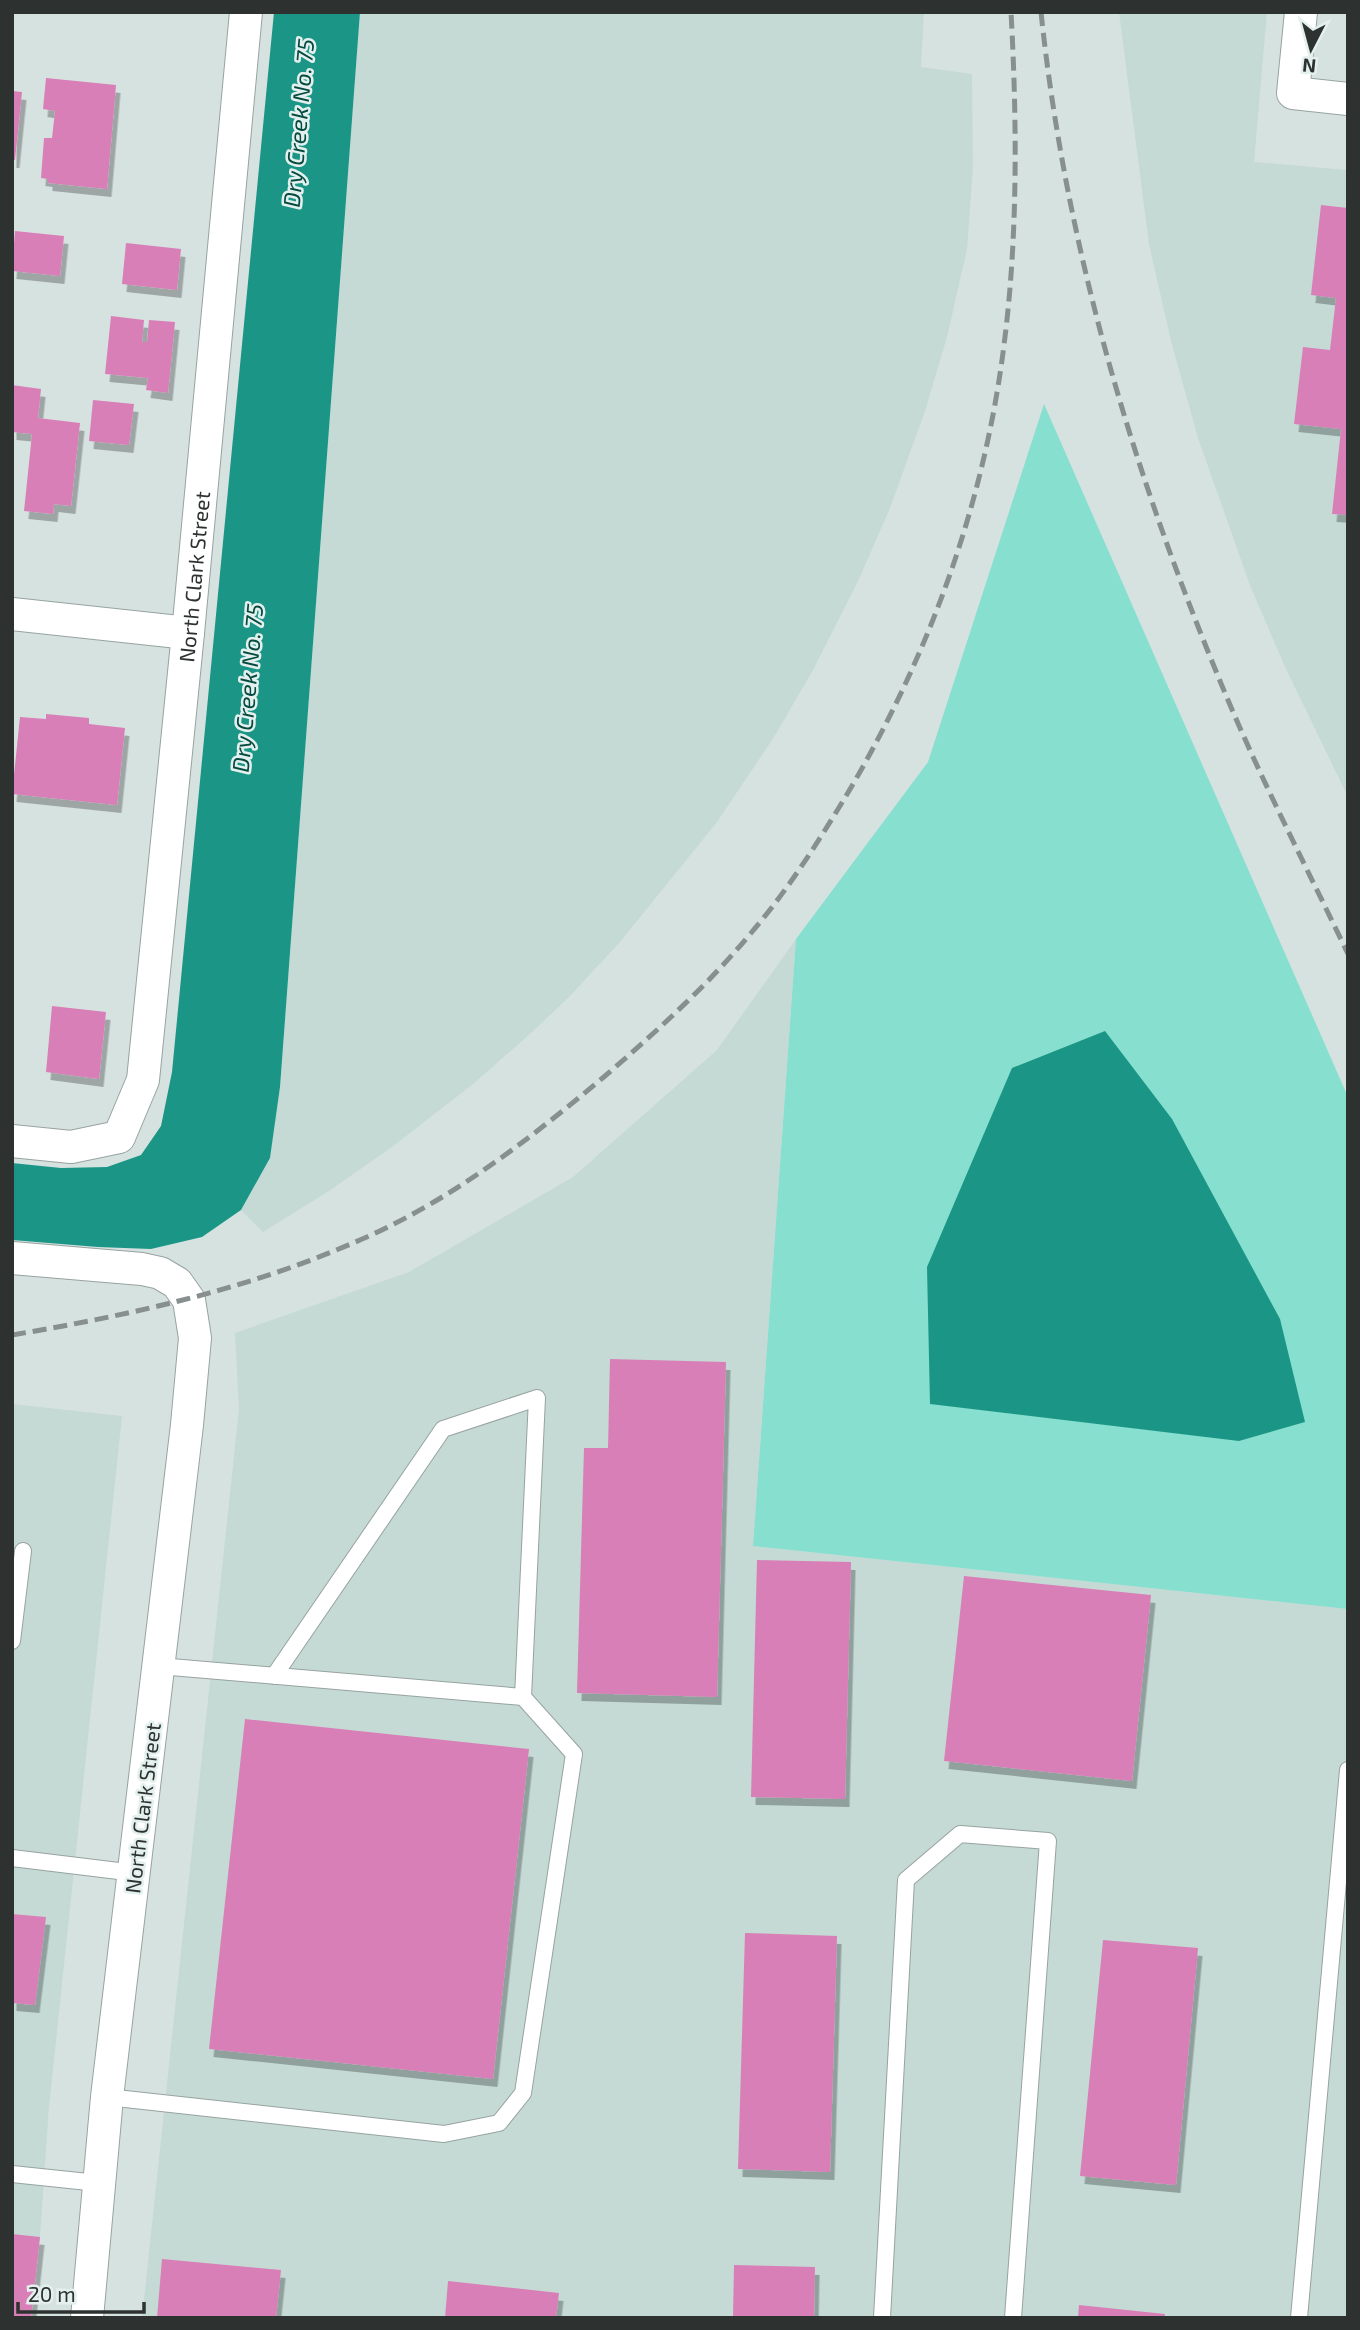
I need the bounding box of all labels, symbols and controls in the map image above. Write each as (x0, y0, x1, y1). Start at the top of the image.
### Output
north arrow (1276, 14, 1346, 84)
water label: Dry Creek No. 75 (277, 38, 319, 208)
text: N (1301, 54, 1317, 79)
street label: North Clark Street (173, 490, 214, 663)
water label: Dry Creek No. 75 (226, 603, 268, 773)
street label: North Clark Street (119, 1721, 165, 1895)
scale bar (18, 2270, 144, 2314)
text: 20 m (28, 2281, 76, 2306)

